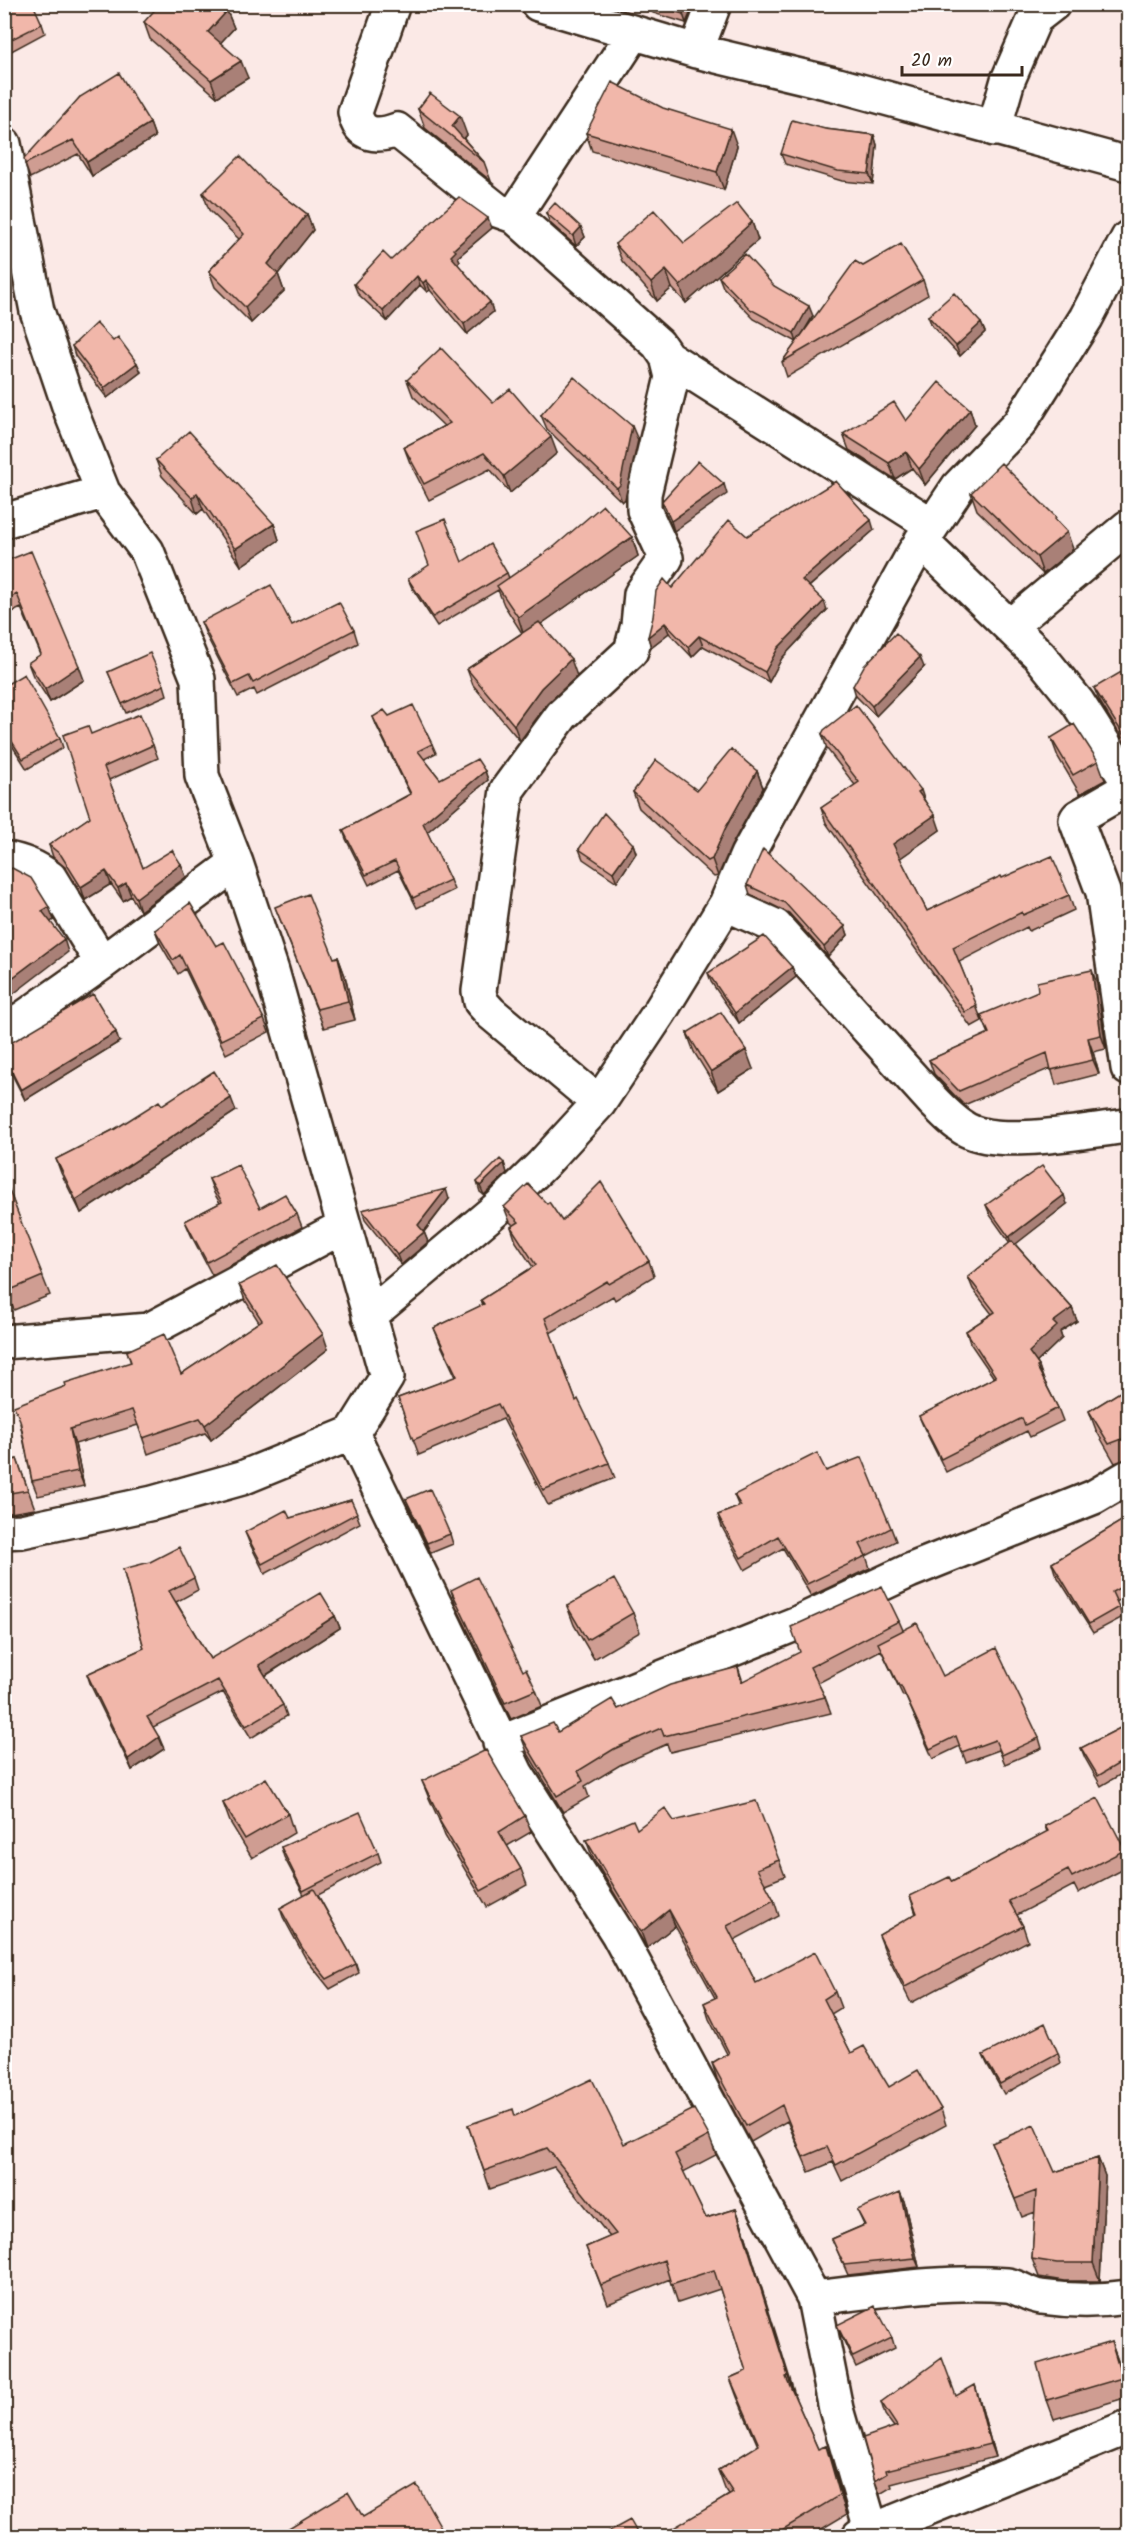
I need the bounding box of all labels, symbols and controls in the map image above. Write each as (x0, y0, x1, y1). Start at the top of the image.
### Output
scale bar (902, 39, 1022, 77)
text: 20 m (911, 47, 952, 76)

